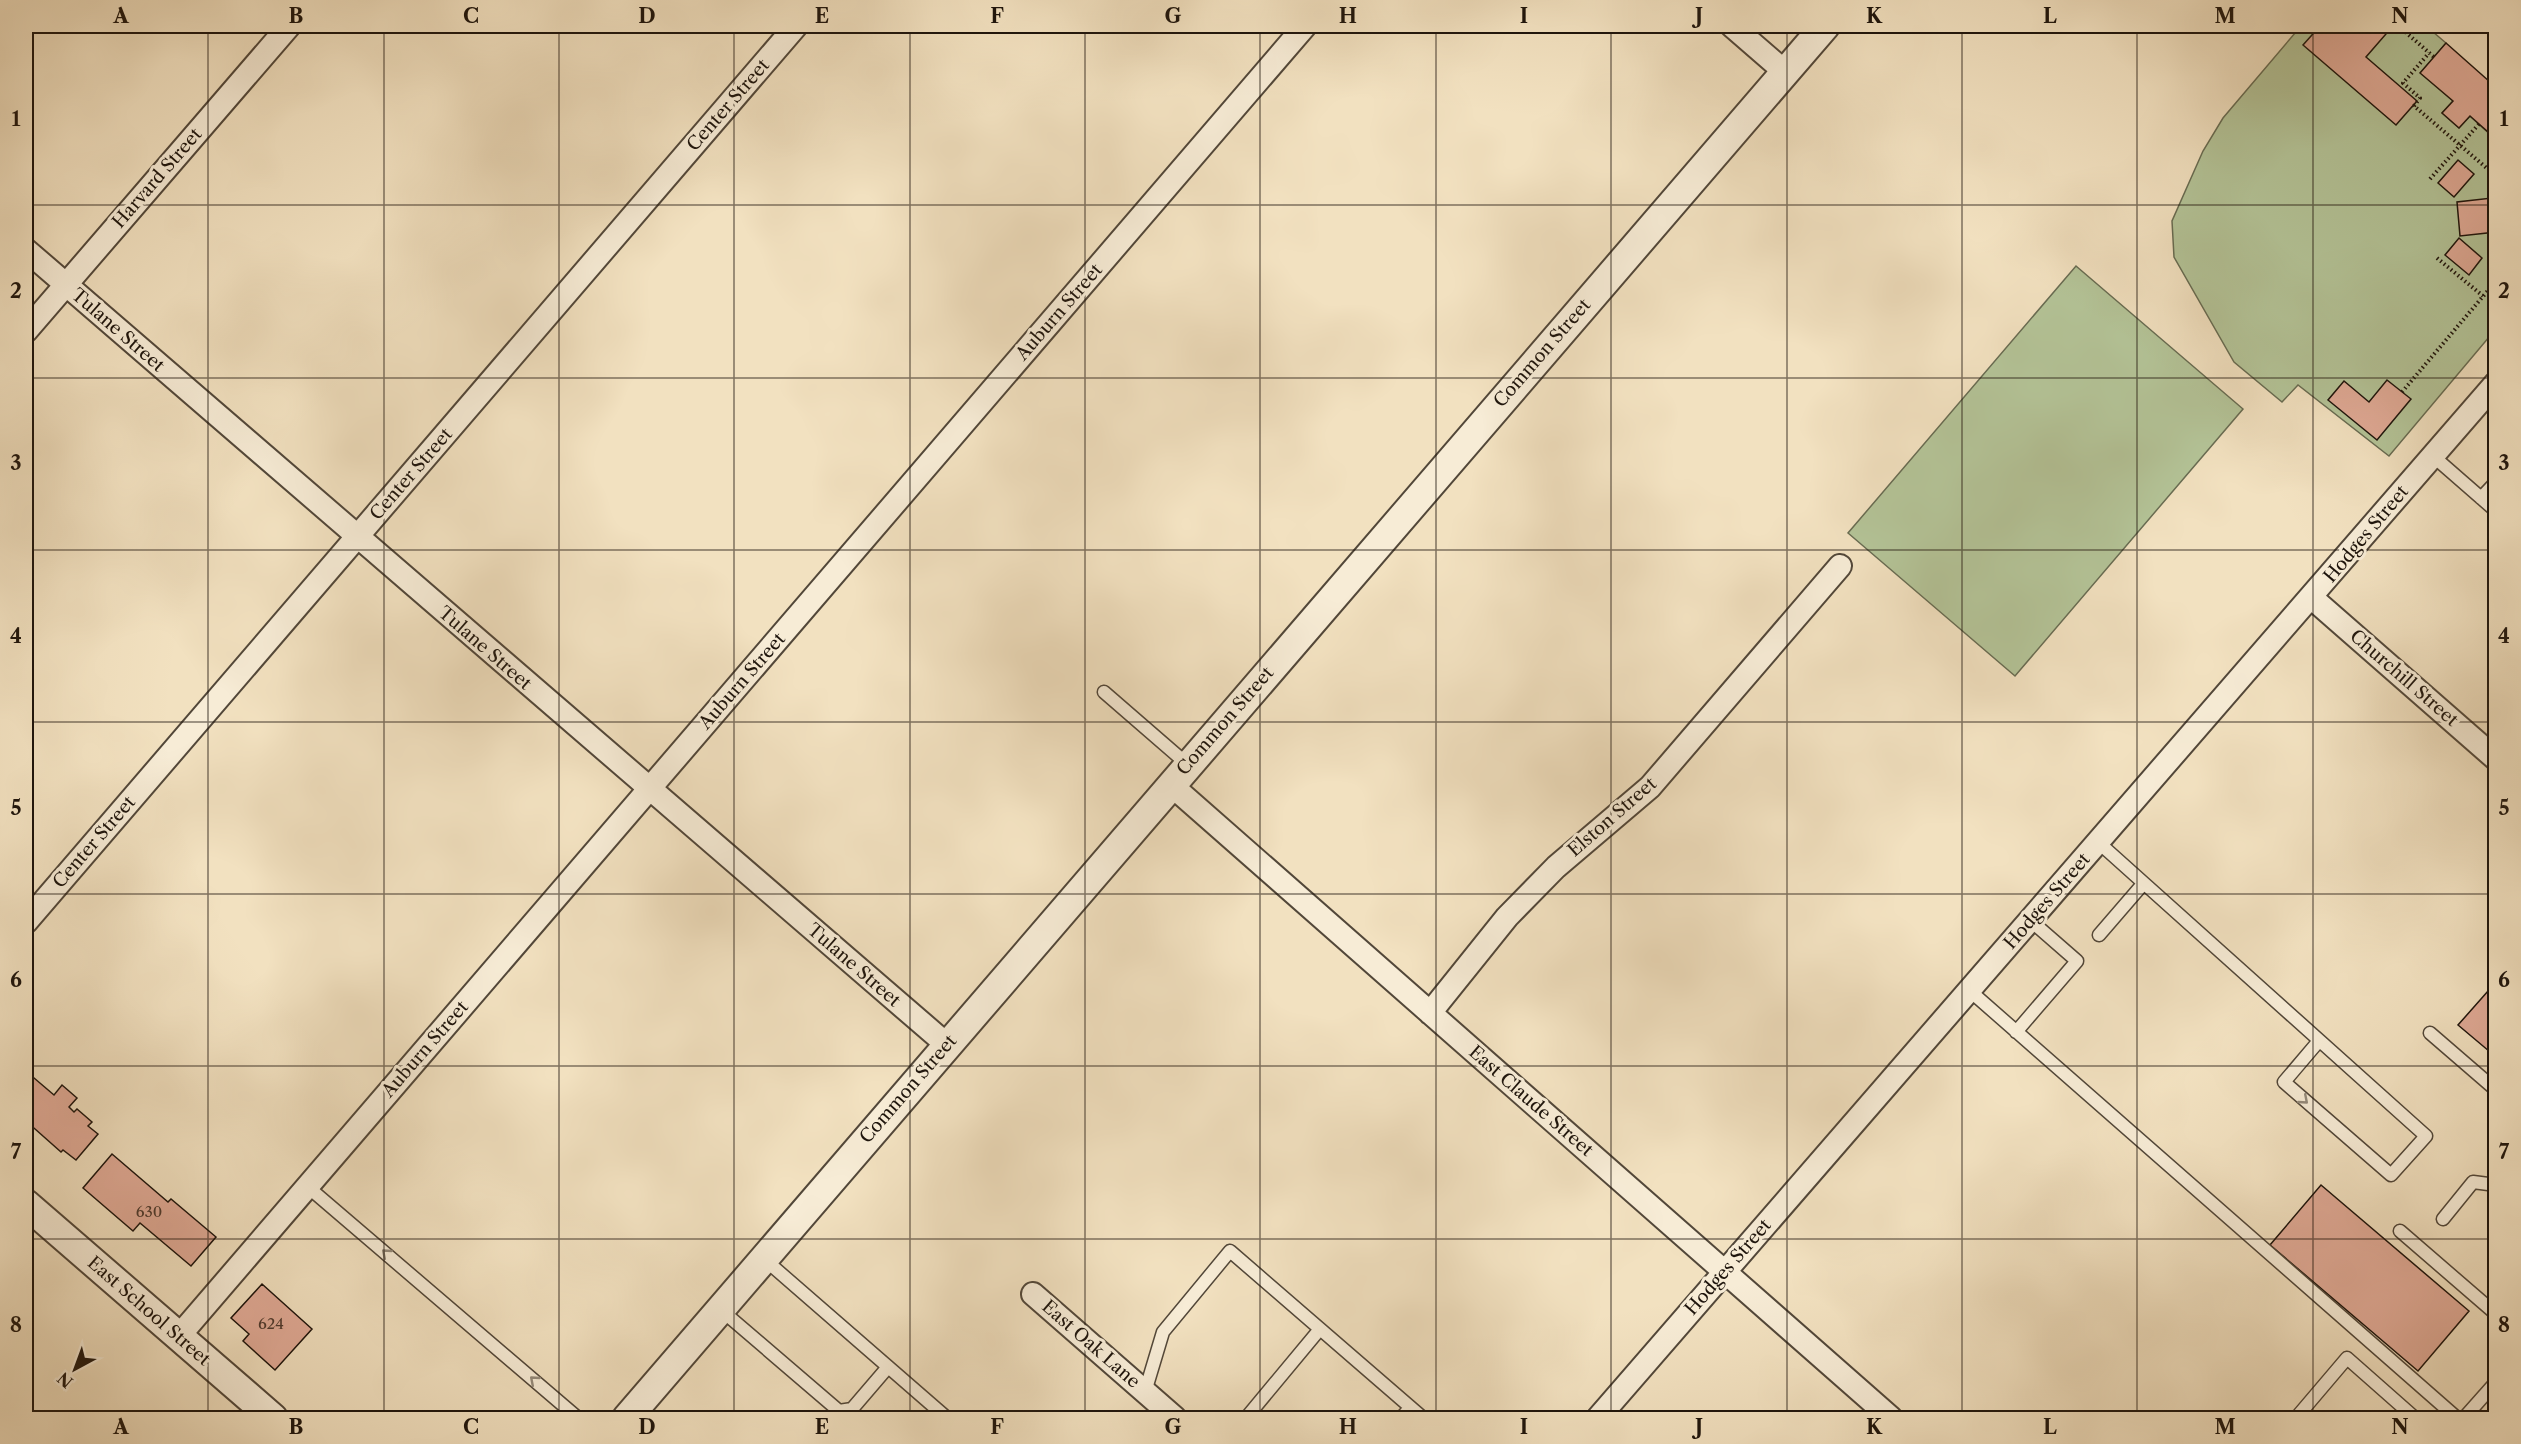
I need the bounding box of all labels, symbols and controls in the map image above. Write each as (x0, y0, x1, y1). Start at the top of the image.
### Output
text: A (112, 4, 129, 28)
text: B (289, 4, 304, 28)
text: C (463, 4, 479, 28)
text: D (638, 4, 656, 28)
text: E (815, 4, 829, 28)
text: F (990, 4, 1004, 28)
text: G (1165, 4, 1182, 28)
text: H (1339, 4, 1357, 28)
text: I (1520, 4, 1528, 28)
text: J (1691, 4, 1703, 28)
text: K (1866, 4, 1883, 28)
text: L (2043, 4, 2057, 28)
text: M (2214, 4, 2236, 28)
text: N (2391, 4, 2409, 28)
street label: Center Street (682, 54, 774, 156)
text: 1 (12, 107, 21, 131)
text: 1 (2500, 107, 2509, 131)
street label: Harvard Street (108, 123, 207, 232)
street label: Auburn Street (1010, 259, 1107, 366)
text: 2 (10, 279, 22, 303)
text: 2 (2498, 279, 2510, 303)
street label: Tulane Street (67, 284, 169, 377)
street label: Common Street (1489, 294, 1596, 412)
street label: Center Street (365, 423, 457, 525)
text: 3 (10, 451, 22, 475)
text: 3 (2498, 451, 2510, 475)
street label: Hodges Street (2319, 480, 2413, 587)
street label: Tulane Street (434, 602, 536, 695)
text: 4 (10, 624, 22, 648)
text: 4 (2498, 624, 2510, 648)
street label: Churchill Street (2345, 625, 2463, 731)
street label: Auburn Street (693, 628, 790, 735)
street label: Common Street (1172, 662, 1279, 780)
street label: Elston Street (1563, 772, 1661, 861)
street label: Center Street (48, 791, 140, 893)
text: 5 (10, 796, 22, 820)
text: 5 (2498, 796, 2510, 820)
street label: Hodges Street (1999, 848, 2095, 954)
street label: Tulane Street (803, 919, 905, 1012)
text: 6 (10, 968, 22, 992)
text: 6 (2498, 968, 2510, 992)
street label: Auburn Street (376, 996, 473, 1103)
street label: Common Street (855, 1030, 962, 1148)
street label: East Claude Street (1464, 1041, 1598, 1161)
one-way arrow (2297, 1093, 2308, 1104)
text: 7 (11, 1140, 22, 1164)
text: 7 (2499, 1140, 2510, 1164)
house number: 630 (136, 1202, 162, 1221)
street label: Hodges Street (1680, 1214, 1776, 1320)
one-way arrow (382, 1250, 393, 1261)
street label: East School Street (83, 1252, 215, 1371)
street label: East Oak Lane (1037, 1295, 1145, 1393)
text: 8 (10, 1313, 22, 1337)
text: 8 (2498, 1313, 2510, 1337)
house number: 624 (258, 1314, 284, 1333)
north arrow (45, 1339, 105, 1399)
text: N (53, 1368, 77, 1392)
one-way arrow (530, 1377, 541, 1388)
text: A (112, 1415, 129, 1439)
text: B (289, 1415, 304, 1439)
text: C (463, 1415, 479, 1439)
text: D (638, 1415, 656, 1439)
text: E (815, 1415, 829, 1439)
text: F (990, 1415, 1004, 1439)
text: G (1165, 1415, 1182, 1439)
text: H (1339, 1415, 1357, 1439)
text: I (1520, 1415, 1528, 1439)
text: J (1691, 1415, 1703, 1439)
text: K (1866, 1415, 1883, 1439)
text: L (2043, 1415, 2057, 1439)
text: M (2214, 1415, 2236, 1439)
text: N (2391, 1415, 2409, 1439)

